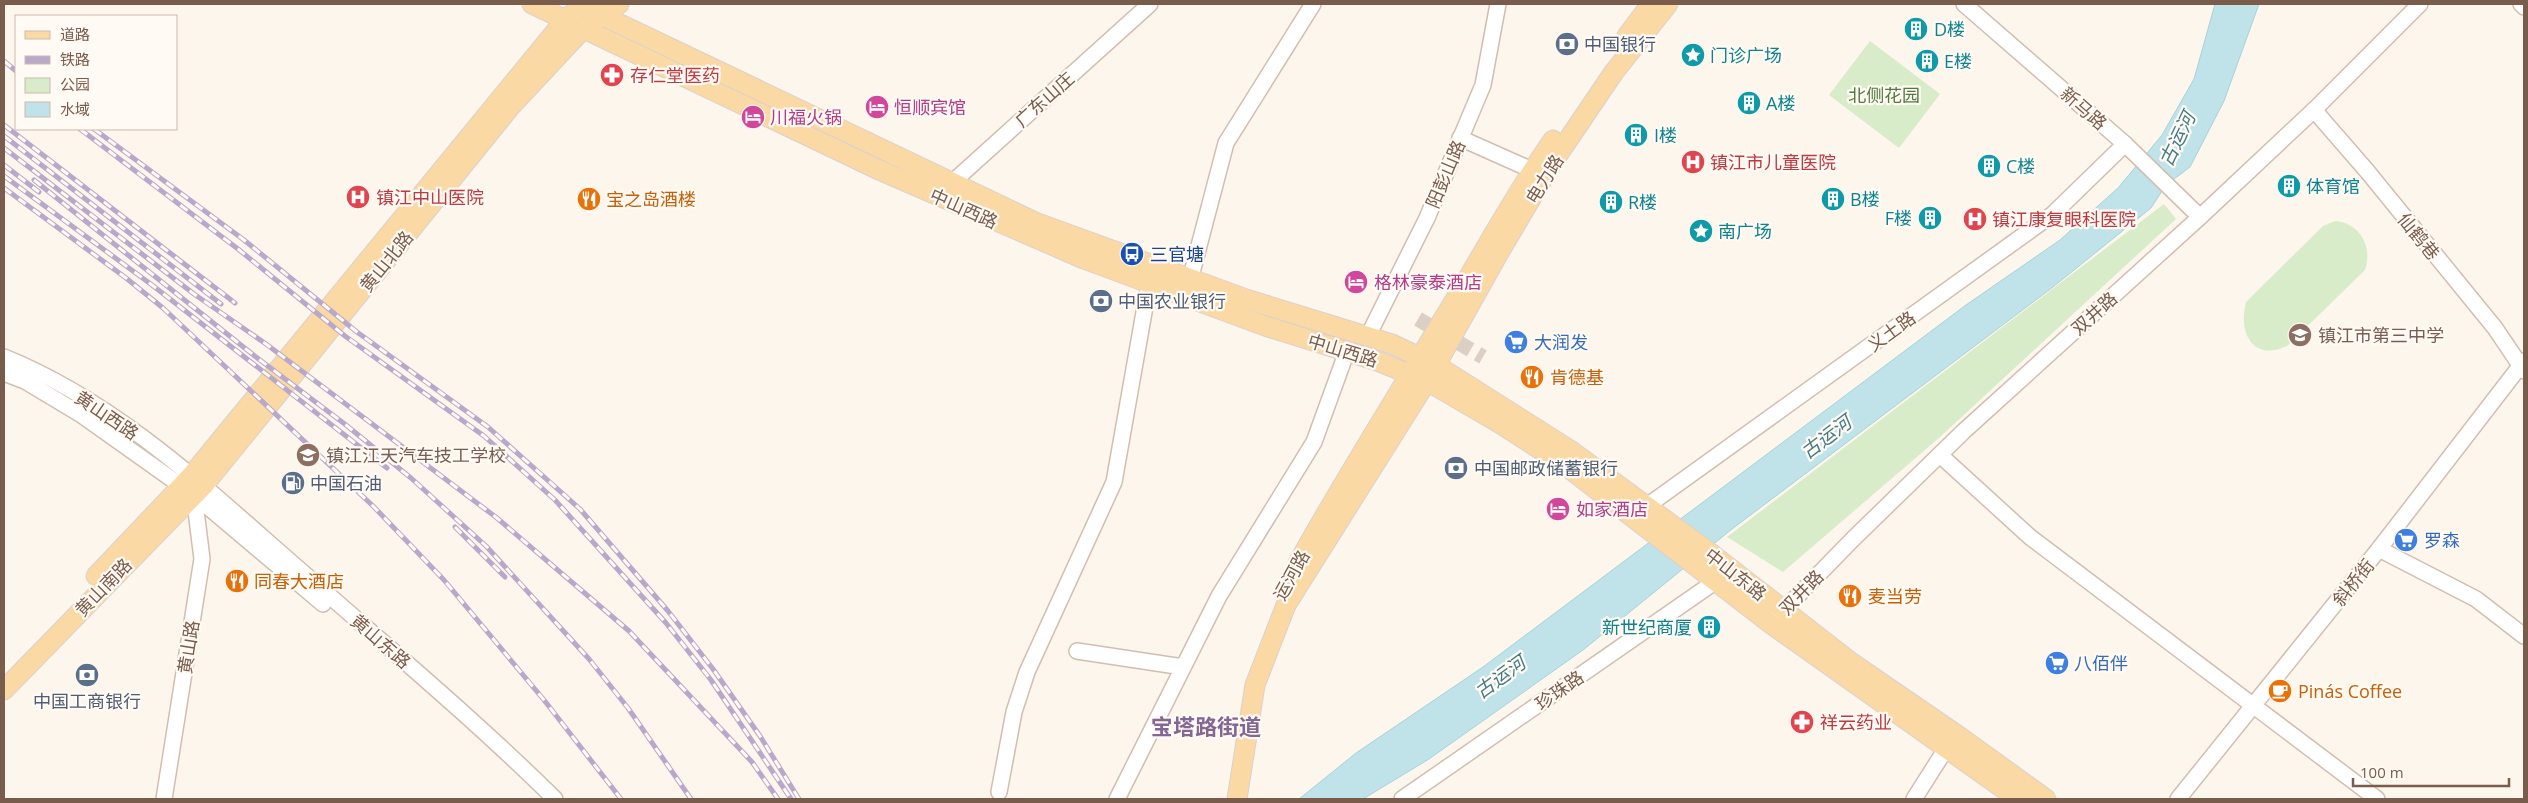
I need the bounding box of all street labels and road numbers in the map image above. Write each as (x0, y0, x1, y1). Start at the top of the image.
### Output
street label: 广东山庄 (1009, 66, 1079, 132)
street label: 新马路 (2056, 81, 2112, 135)
street label: 阳彭山路 (1420, 136, 1470, 212)
street label: 电力路 (1520, 150, 1568, 208)
street label: 中山西路 (926, 182, 1002, 234)
street label: 仙鹤巷 (2393, 207, 2445, 265)
street label: 黄山北路 (354, 225, 418, 297)
street label: 双井路 (2066, 286, 2122, 340)
street label: 义土路 (1862, 305, 1920, 357)
street label: 中山西路 (1305, 328, 1381, 372)
street label: 黄山西路 (70, 385, 144, 445)
street label: 中山东路 (1700, 542, 1772, 606)
street label: 运河路 (1267, 546, 1315, 604)
street label: 黄山南路 (69, 553, 137, 621)
street label: 斜桥街 (2327, 553, 2379, 611)
street label: 双井路 (1774, 564, 1828, 620)
street label: 黄山东路 (346, 608, 416, 674)
street label: 黄山路 (172, 618, 204, 676)
street label: 珍珠路 (1530, 665, 1588, 715)

